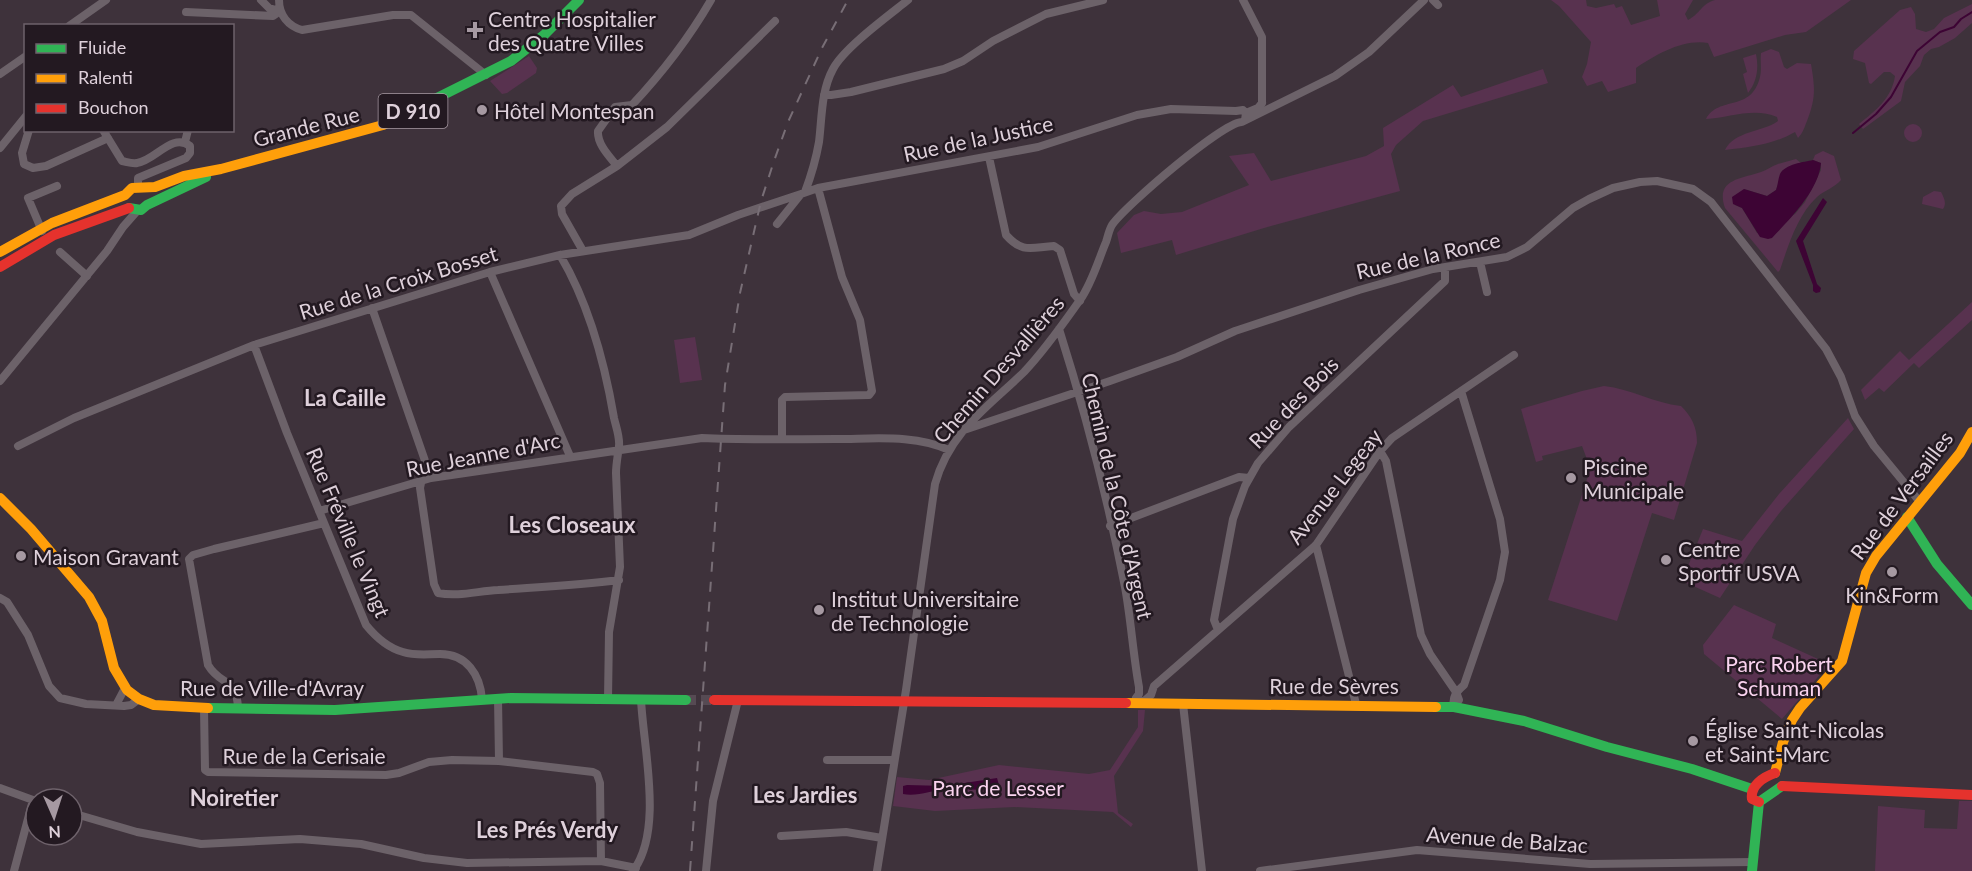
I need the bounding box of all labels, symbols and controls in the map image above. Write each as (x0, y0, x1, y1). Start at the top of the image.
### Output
place label: Centre Hospitalier des Quatre Villes (488, 6, 656, 55)
marker: Centre Hospitalier des Quatre Villes (466, 21, 484, 39)
legend (24, 24, 234, 132)
text: Fluide (78, 36, 126, 58)
text: Ralenti (78, 66, 133, 88)
road number: D 910 (378, 94, 448, 128)
text: Bouchon (78, 96, 149, 118)
place label: Hôtel Montespan (494, 98, 655, 123)
street label: Grande Rue (250, 101, 362, 151)
marker: Hôtel Montespan (475, 103, 489, 117)
street label: Rue de la Justice (901, 110, 1055, 166)
street label: Rue de la Ronce (1354, 226, 1502, 284)
street label: Rue de la Croix Bosset (296, 240, 501, 324)
street label: Chemin Desvallières (927, 290, 1069, 448)
street label: Rue des Bois (1243, 351, 1343, 453)
street label: Chemin de la Côte d'Argent (1077, 370, 1159, 622)
district label: La Caille (304, 384, 386, 411)
street label: Avenue Legeay (1281, 423, 1387, 548)
street label: Rue de Versailles (1845, 426, 1957, 564)
street label: Rue Jeanne d'Arc (404, 427, 562, 481)
street label: Rue Fréville le Vingt (302, 443, 396, 621)
place label: Piscine Municipale (1583, 454, 1684, 503)
marker: Piscine Municipale (1564, 471, 1578, 485)
district label: Les Closeaux (509, 511, 636, 538)
place label: Centre Sportif USVA (1678, 536, 1800, 585)
place label: Maison Gravant (33, 544, 179, 569)
marker: Maison Gravant (14, 549, 28, 563)
marker: Centre Sportif USVA (1659, 553, 1673, 567)
marker: Kin&Form (1885, 565, 1899, 579)
place label: Kin&Form (1845, 582, 1939, 607)
place label: Institut Universitaire de Technologie (831, 586, 1019, 635)
marker: Institut Universitaire de Technologie (812, 603, 826, 617)
park label: Parc Robert Schuman (1725, 651, 1833, 700)
street label: Rue de Sèvres (1269, 673, 1399, 698)
street label: Rue de Ville-d'Avray (180, 675, 364, 700)
place label: Église Saint-Nicolas et Saint-Marc (1705, 717, 1884, 766)
marker: Église Saint-Nicolas et Saint-Marc (1686, 734, 1700, 748)
street label: Rue de la Cerisaie (222, 743, 386, 768)
park label: Parc de Lesser (932, 775, 1064, 800)
district label: Les Jardies (753, 781, 857, 808)
district label: Noiretier (190, 784, 279, 811)
north arrow (24, 787, 84, 847)
district label: Les Prés Verdy (476, 816, 618, 843)
street label: Avenue de Balzac (1425, 821, 1589, 857)
text: N (48, 823, 61, 842)

